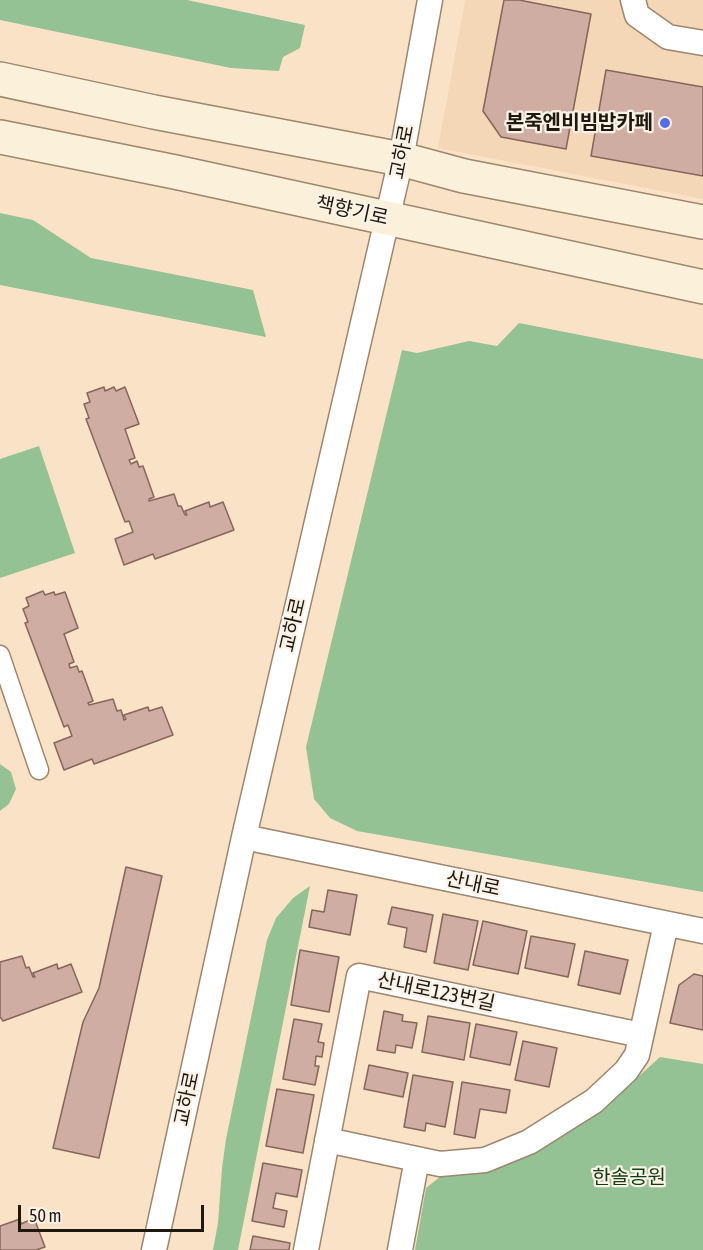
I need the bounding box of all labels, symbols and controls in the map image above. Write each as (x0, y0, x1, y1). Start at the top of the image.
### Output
place label: 본죽엔비빔밥카페 (506, 111, 653, 135)
marker: 본죽엔비빔밥카페 (658, 116, 672, 130)
street label: 교하로 (385, 123, 419, 181)
street label: 책향기로 (314, 192, 390, 230)
street label: 교하로 (275, 595, 311, 655)
street label: 산내로 (444, 867, 502, 901)
street label: 산내로123번길 (375, 968, 497, 1016)
street label: 교하로 (170, 1070, 204, 1128)
park label: 한솔공원 (592, 1166, 666, 1190)
scale bar (21, 1193, 207, 1231)
text: 50 m (29, 1205, 61, 1226)

